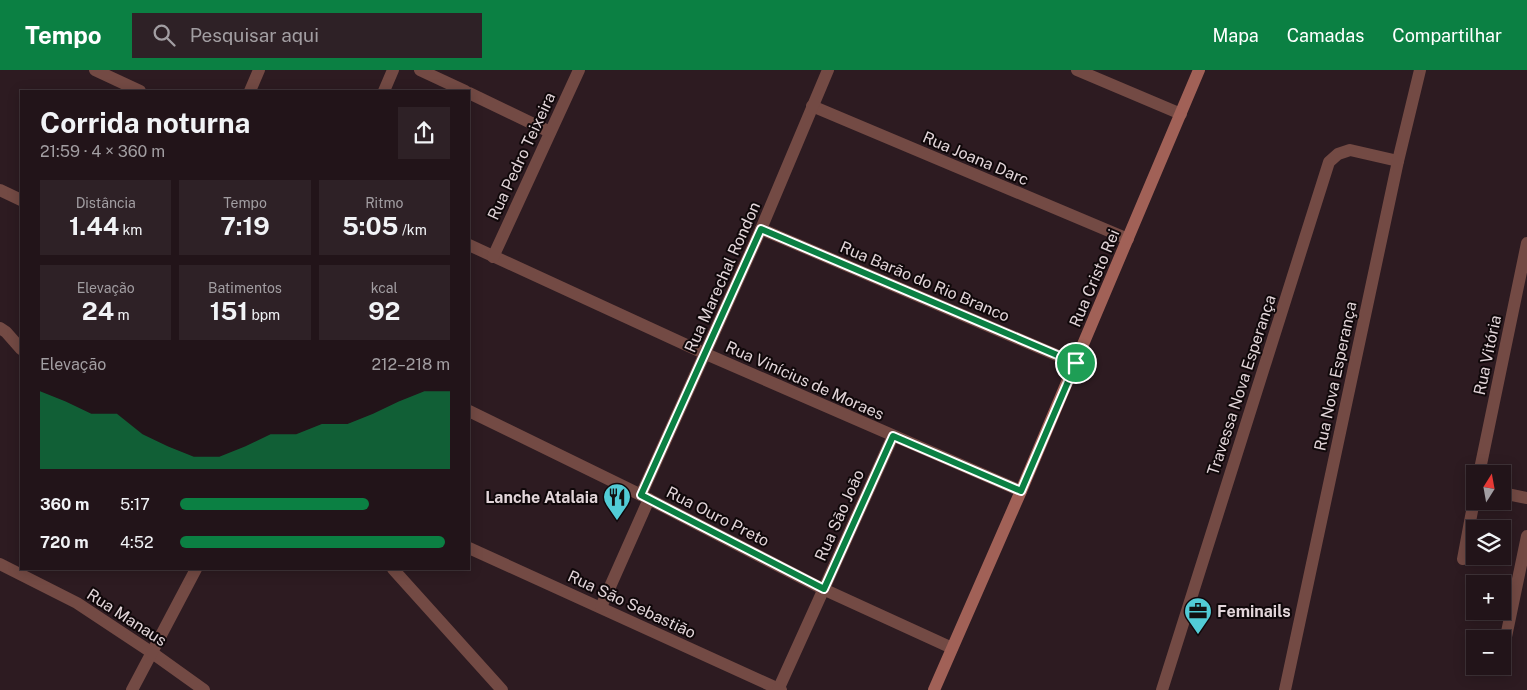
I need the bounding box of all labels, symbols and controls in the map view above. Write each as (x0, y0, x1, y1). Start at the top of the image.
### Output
search box (132, 13, 482, 58)
text: Tempo (25, 21, 102, 49)
icon: search (150, 21, 178, 49)
text: Pesquisar aqui (190, 24, 319, 46)
text: Mapa (1212, 25, 1259, 46)
text: Camadas (1287, 25, 1364, 46)
text: Compartilhar (1392, 25, 1502, 46)
street label: Rua Pedro Teixeira (484, 89, 559, 223)
text: Corrida noturna (40, 106, 250, 139)
button: share (398, 107, 450, 159)
street label: Rua Joana Darc (920, 128, 1032, 189)
text: 21:59 · 4 × 360 m (40, 142, 165, 161)
text: Distância (76, 195, 136, 211)
text: Tempo (223, 195, 267, 211)
text: Ritmo (365, 195, 403, 211)
street label: Rua Marechal Rondon (681, 199, 764, 355)
text: 1.44 (69, 211, 119, 241)
text: 7:19 (220, 211, 270, 241)
text: 5:05 (342, 211, 398, 241)
text: km (119, 222, 142, 238)
text: /km (398, 222, 427, 238)
street label: Rua Cristo Rei (1065, 226, 1124, 330)
street label: Rua Barão do Rio Branco (837, 237, 1012, 326)
text: Elevação (77, 280, 135, 296)
text: Batimentos (208, 280, 282, 296)
text: kcal (371, 280, 398, 296)
street label: Travessa Nova Esperança (1203, 292, 1280, 478)
text: 24 (82, 296, 114, 326)
text: 151 (210, 296, 248, 326)
text: 92 (368, 296, 401, 326)
street label: Rua Nova Esperança (1310, 300, 1361, 452)
text: m (114, 307, 130, 323)
text: bpm (248, 307, 280, 323)
street label: Rua Vitória (1470, 313, 1505, 397)
street label: Rua Vinícius de Moraes (723, 337, 887, 424)
pin (1055, 342, 1097, 384)
icon: arrive (1062, 349, 1090, 377)
text: Elevação (40, 355, 106, 374)
text: 212–218 m (371, 355, 450, 374)
north arrow (1466, 465, 1511, 510)
map controls (1466, 465, 1511, 675)
street label: Rua São João (811, 467, 868, 564)
restaurant icon: Lanche Atalaia (602, 482, 632, 521)
street label: Rua Ouro Preto (663, 482, 772, 551)
place label: Lanche Atalaia (485, 488, 598, 507)
text: 360 m (40, 495, 89, 514)
text: 5:17 (120, 495, 150, 514)
button: layers (1466, 520, 1511, 565)
text: 720 m (40, 533, 88, 552)
text: 4:52 (120, 533, 153, 552)
street label: Rua São Sebastião (565, 566, 699, 642)
button: + (1466, 575, 1511, 620)
street label: Rua Manaus (83, 585, 170, 650)
office icon: Feminails (1183, 596, 1213, 635)
place label: Feminails (1217, 602, 1291, 621)
button: − (1466, 630, 1511, 675)

